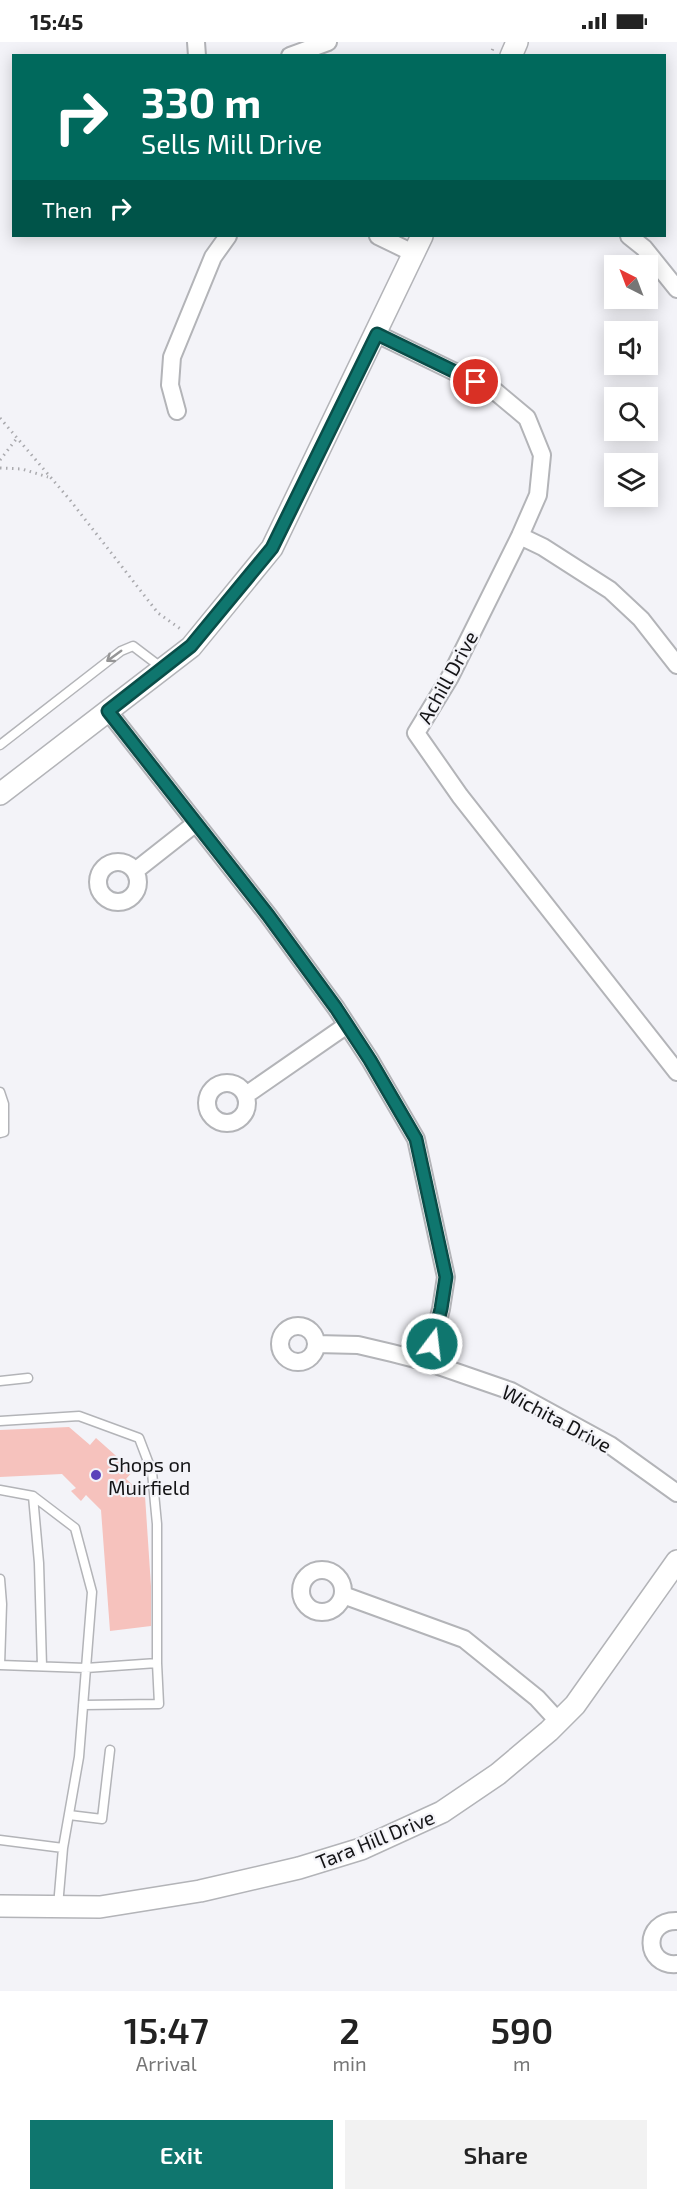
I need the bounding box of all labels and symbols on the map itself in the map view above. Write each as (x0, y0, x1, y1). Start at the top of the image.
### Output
north arrow (604, 255, 658, 309)
pin (450, 356, 501, 407)
street label: Achill Drive (412, 627, 482, 727)
one-way arrow (107, 650, 123, 662)
position arrow (400, 1312, 464, 1376)
street label: Wichita Drive (498, 1379, 616, 1457)
place label: Shops on Muirfield (108, 1452, 191, 1499)
marker: Shops on Muirfield (89, 1468, 103, 1482)
street label: Tara Hill Drive (312, 1804, 438, 1874)

